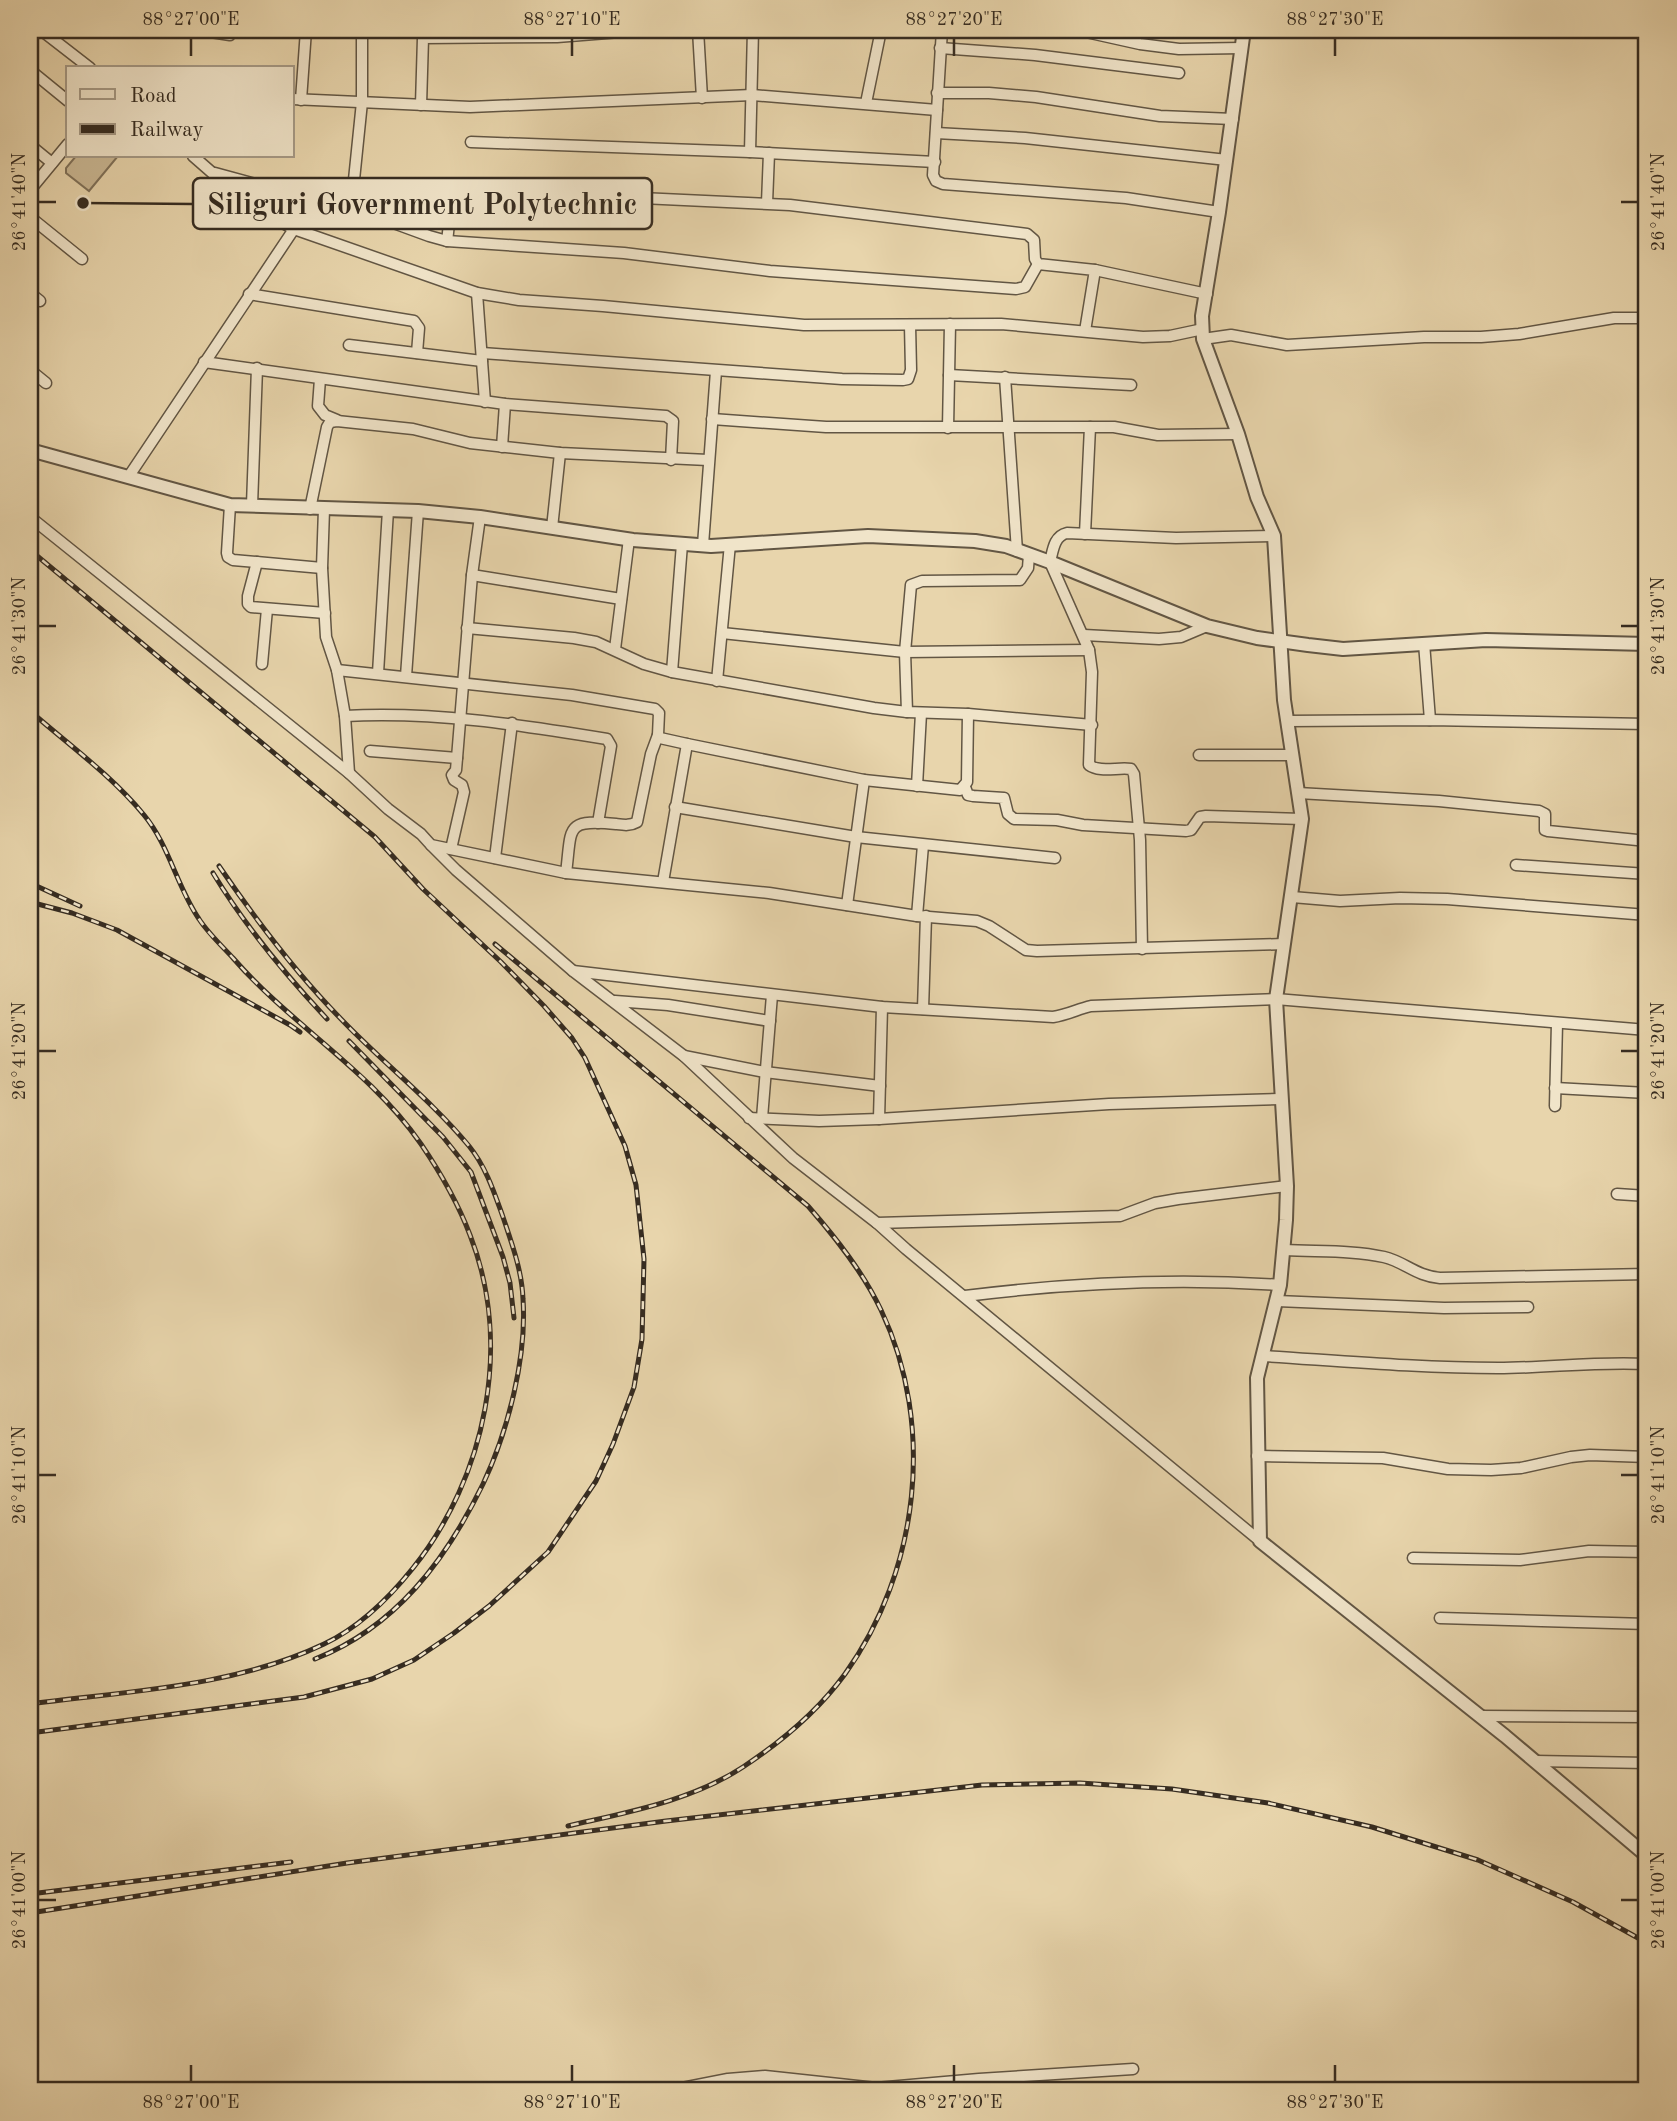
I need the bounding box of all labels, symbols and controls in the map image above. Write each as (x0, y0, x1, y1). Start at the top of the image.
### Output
text: 88°27'00"E (143, 11, 239, 29)
text: 88°27'10"E (524, 11, 620, 29)
text: 88°27'20"E (906, 11, 1002, 29)
text: 88°27'30"E (1287, 11, 1383, 29)
legend (66, 66, 294, 158)
text: Road (130, 86, 177, 107)
text: Railway (130, 120, 204, 141)
text: 26°41'40"N (11, 153, 29, 251)
text: 26°41'40"N (1650, 153, 1668, 251)
callout: Siliguri Government Polytechnic (193, 178, 652, 229)
text: Siliguri Government Polytechnic (206, 191, 638, 221)
text: 26°41'30"N (11, 577, 29, 675)
text: 26°41'30"N (1650, 577, 1668, 675)
text: 26°41'20"N (11, 1002, 29, 1100)
text: 26°41'20"N (1650, 1002, 1668, 1100)
text: 26°41'10"N (11, 1426, 29, 1524)
text: 26°41'10"N (1650, 1426, 1668, 1524)
text: 26°41'00"N (11, 1851, 29, 1949)
text: 26°41'00"N (1650, 1851, 1668, 1949)
text: 88°27'00"E (143, 2094, 239, 2112)
text: 88°27'10"E (524, 2094, 620, 2112)
text: 88°27'20"E (906, 2094, 1002, 2112)
text: 88°27'30"E (1287, 2094, 1383, 2112)

